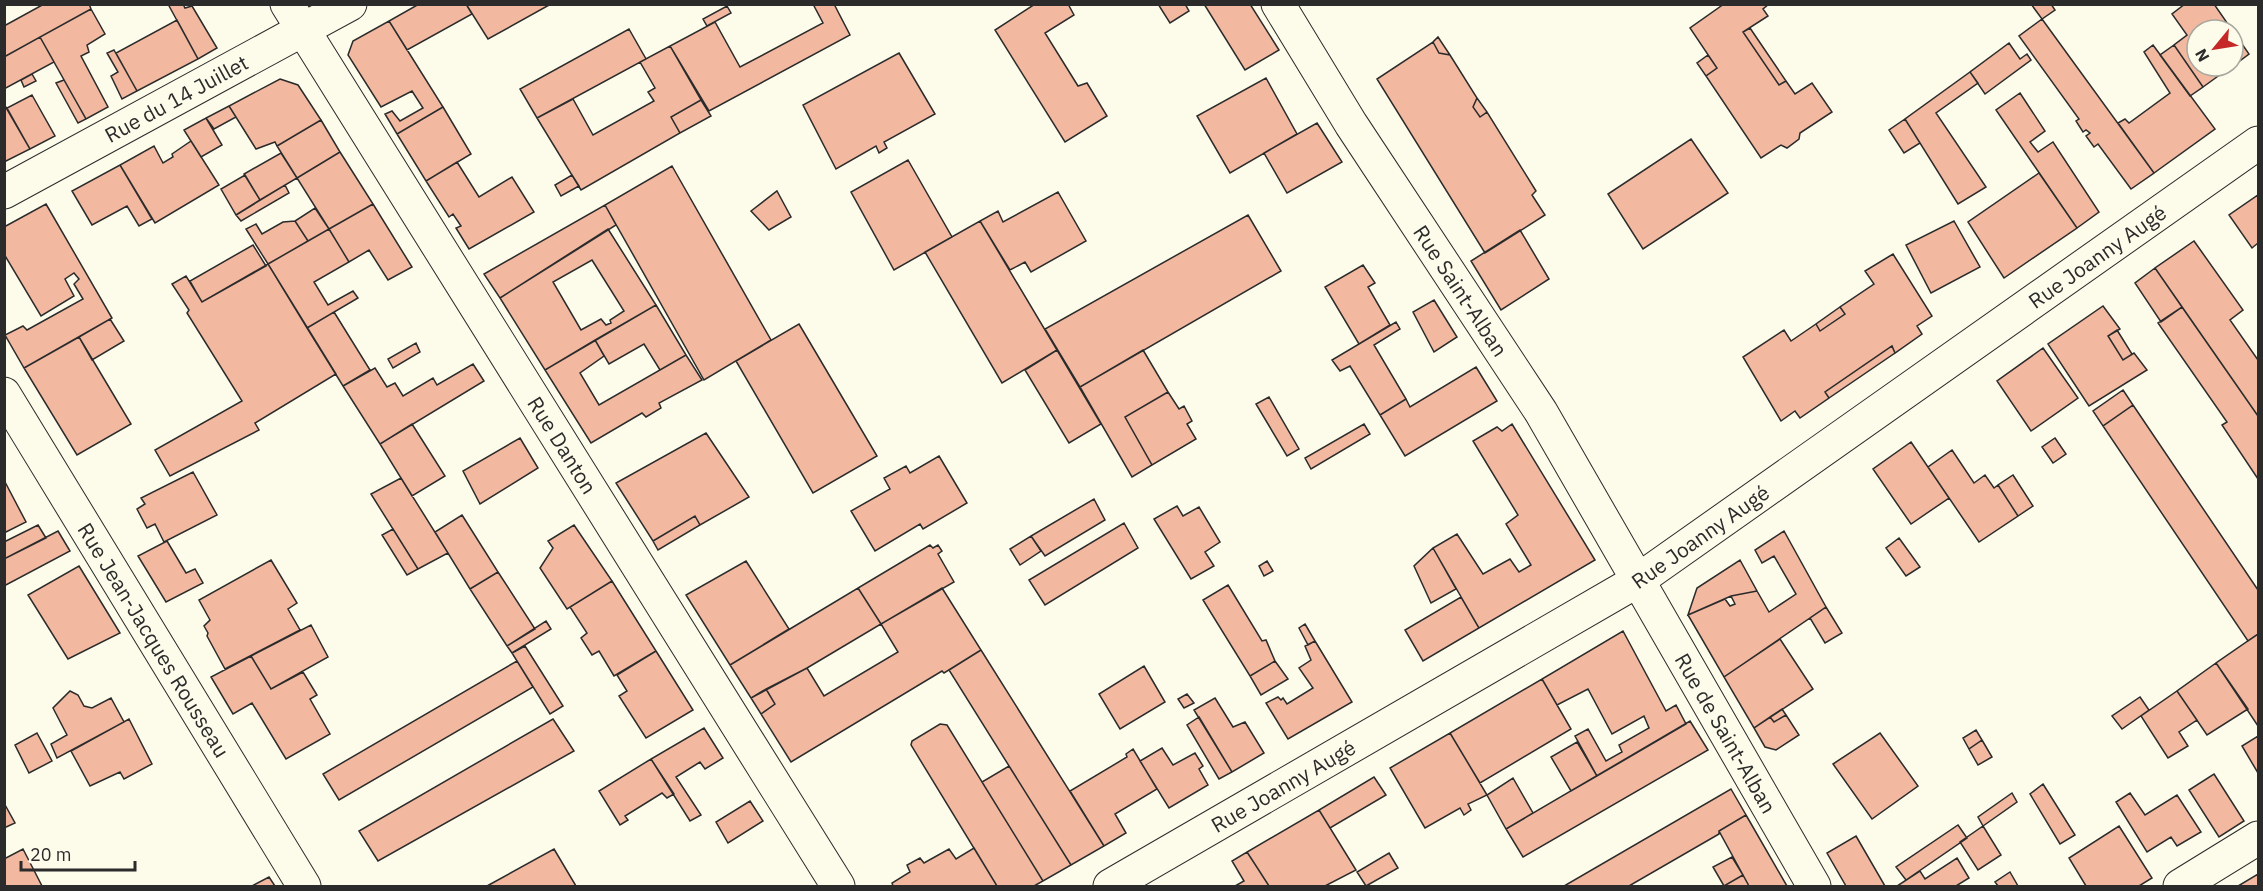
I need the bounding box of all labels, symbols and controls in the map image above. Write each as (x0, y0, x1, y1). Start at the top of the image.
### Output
north arrow (2185, 18, 2245, 78)
text: N (2190, 45, 2214, 66)
street label: Rue du 14 Juillet (100, 48, 253, 149)
street label: Rue Joanny Augé (2023, 198, 2172, 315)
street label: Rue Saint-Alban (1407, 219, 1514, 362)
street label: Rue Danton (521, 391, 604, 499)
street label: Rue Joanny Augé (1625, 478, 1775, 595)
street label: Rue Jean-Jacques Rousseau (72, 517, 236, 763)
street label: Rue de Saint-Alban (1669, 648, 1783, 818)
street label: Rue Joanny Augé (1206, 733, 1361, 839)
scale bar (21, 834, 135, 872)
text: 20 m (30, 843, 72, 866)

